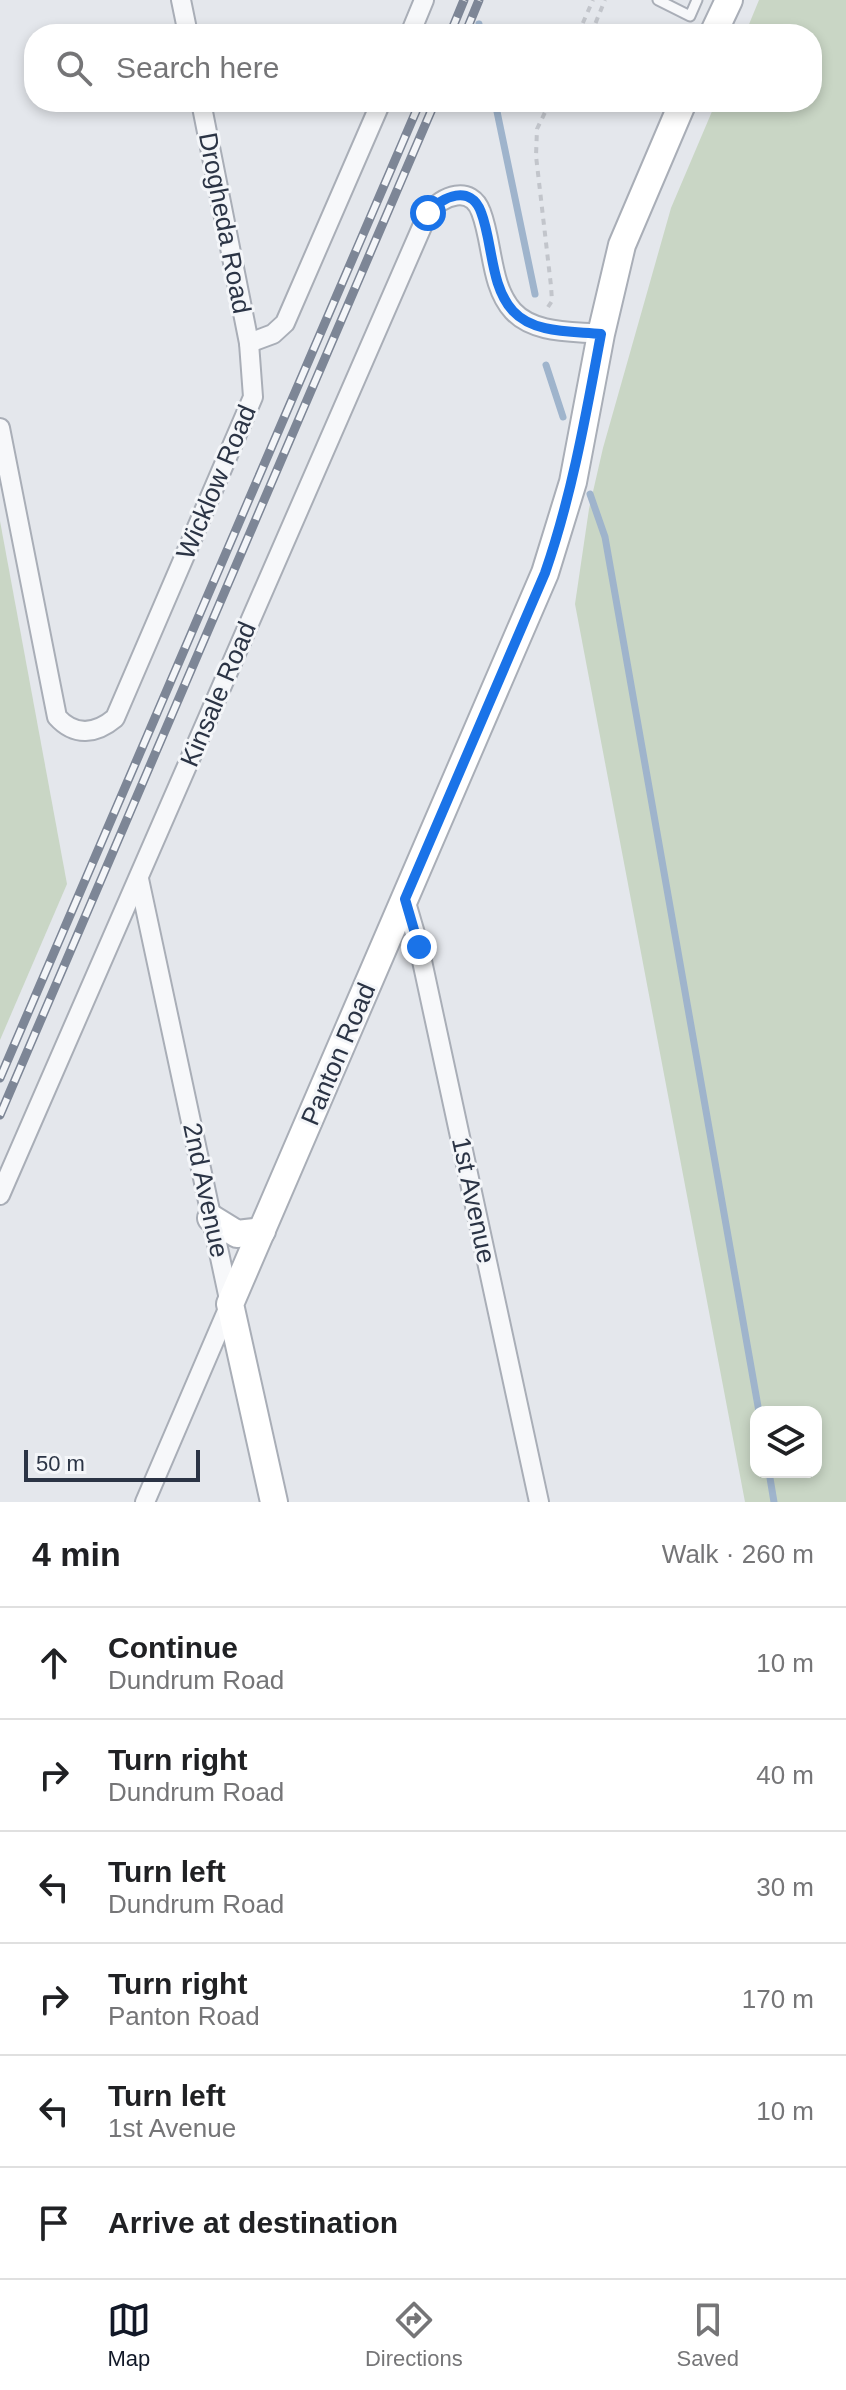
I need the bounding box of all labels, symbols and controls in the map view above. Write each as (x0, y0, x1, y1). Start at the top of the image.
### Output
search box (24, 24, 822, 112)
icon: search (52, 46, 96, 90)
text: Search here (116, 51, 279, 84)
street label: Drogheda Road (193, 130, 257, 316)
route start (410, 195, 446, 231)
street label: Wicklow Road (170, 400, 262, 564)
street label: Kinsale Road (174, 617, 262, 771)
route end (401, 929, 437, 965)
street label: Panton Road (295, 978, 381, 1130)
street label: 2nd Avenue (177, 1120, 235, 1260)
street label: 1st Avenue (446, 1134, 502, 1266)
map controls (750, 1406, 822, 1478)
button: layers (750, 1406, 822, 1478)
scale bar (24, 1446, 200, 1482)
text: 50 m (36, 1451, 85, 1476)
text: 4 min (32, 1535, 121, 1573)
text: Walk · 260 m (662, 1539, 814, 1569)
text: Continue (108, 1631, 238, 1664)
icon: ahead (32, 1641, 76, 1685)
text: 10 m (756, 1648, 814, 1678)
text: Dundrum Road (108, 1665, 284, 1695)
text: Turn right (108, 1743, 247, 1776)
icon: right (32, 1753, 76, 1797)
text: 40 m (756, 1760, 814, 1790)
text: Dundrum Road (108, 1777, 284, 1807)
text: Turn left (108, 1855, 226, 1888)
icon: left (32, 1865, 76, 1909)
text: 30 m (756, 1872, 814, 1902)
text: Dundrum Road (108, 1889, 284, 1919)
text: Turn right (108, 1967, 247, 2000)
icon: right (32, 1977, 76, 2021)
text: 170 m (742, 1984, 814, 2014)
text: Panton Road (108, 2001, 260, 2031)
text: Turn left (108, 2079, 226, 2112)
icon: left (32, 2089, 76, 2133)
text: 10 m (756, 2096, 814, 2126)
text: 1st Avenue (108, 2113, 236, 2143)
icon: arrive (32, 2201, 76, 2245)
text: Arrive at destination (108, 2206, 398, 2239)
tab: Map (107, 2298, 151, 2372)
tab: Directions (365, 2298, 463, 2372)
tab: Saved (677, 2298, 739, 2372)

